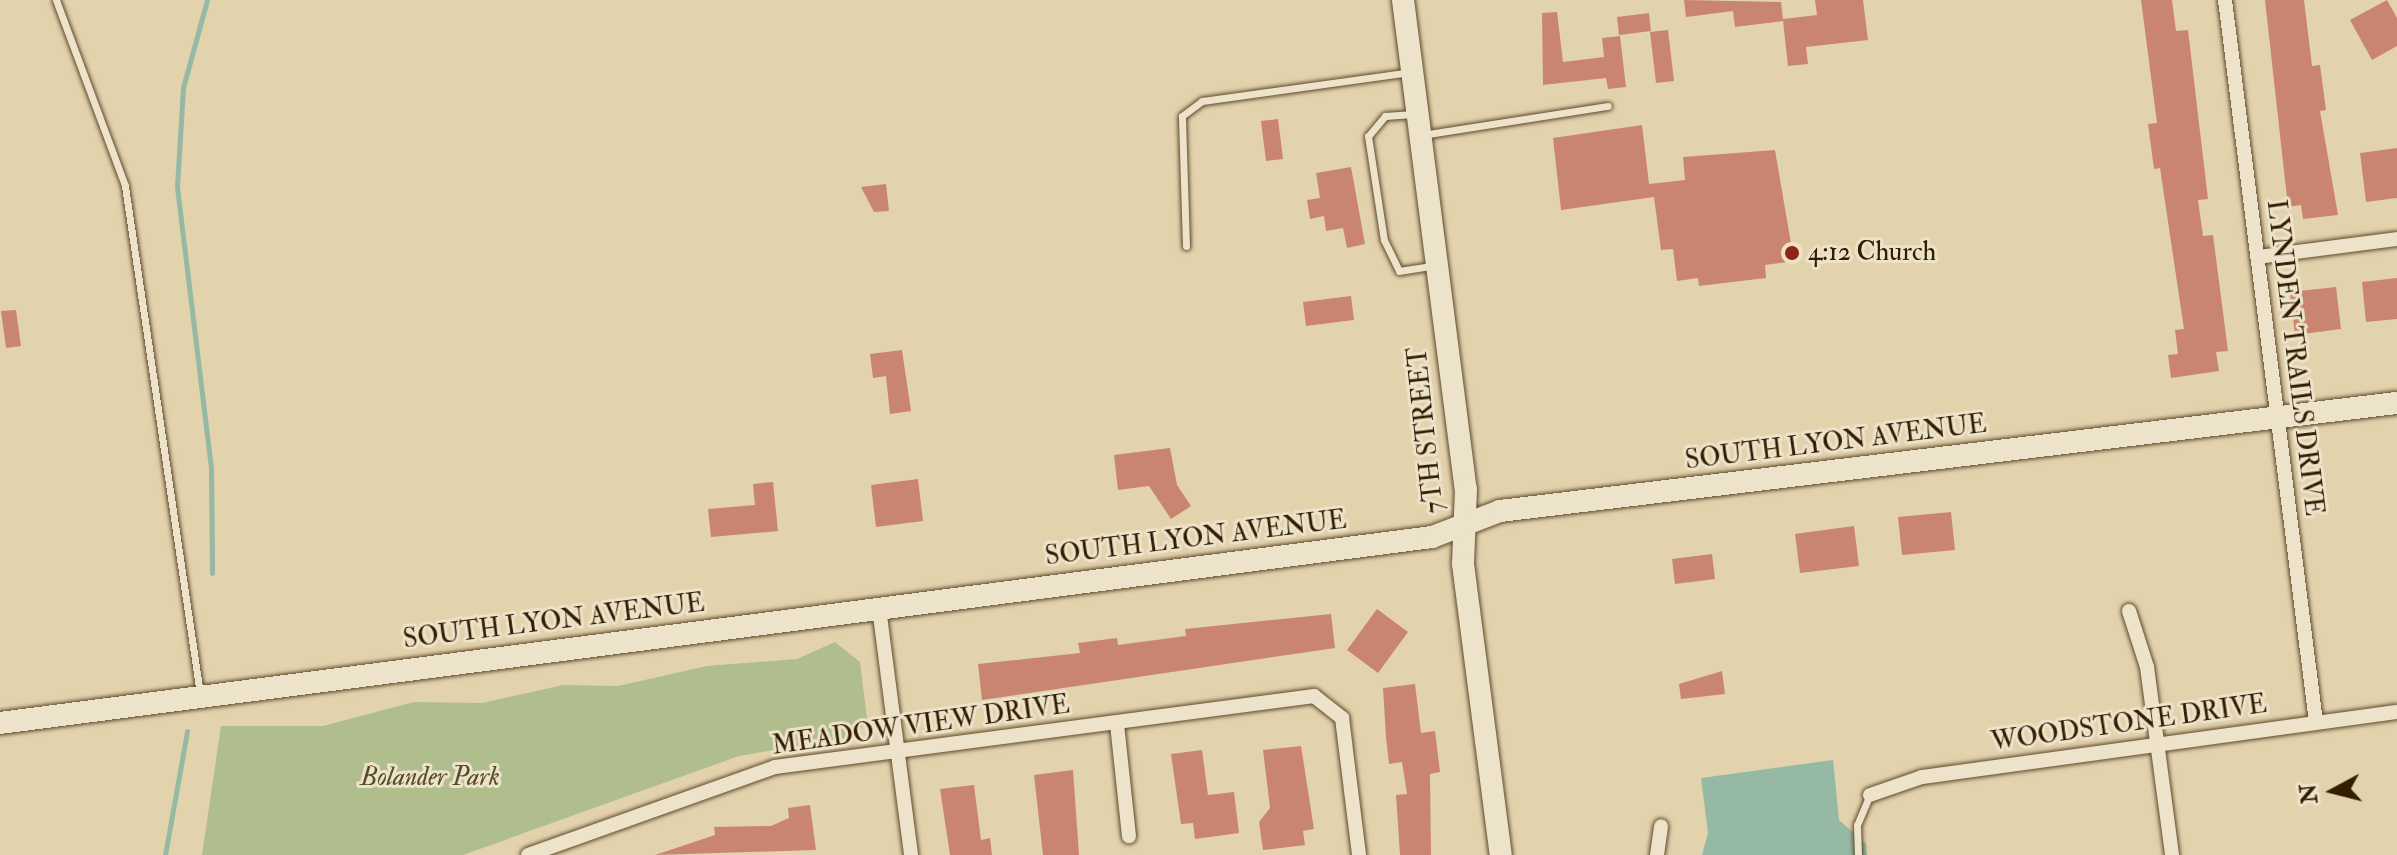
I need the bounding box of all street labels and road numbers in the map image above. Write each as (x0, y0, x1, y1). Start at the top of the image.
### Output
street label: LYNDEN TRAILS DRIVE (2259, 198, 2329, 518)
street label: 7TH STREET (1403, 345, 1451, 515)
street label: SOUTH LYON AVENUE (1683, 409, 1989, 477)
street label: SOUTH LYON AVENUE (1043, 505, 1349, 573)
street label: SOUTH LYON AVENUE (401, 588, 707, 656)
street label: WOODSTONE DRIVE (1989, 689, 2269, 759)
street label: MEADOW VIEW DRIVE (770, 690, 1072, 762)

